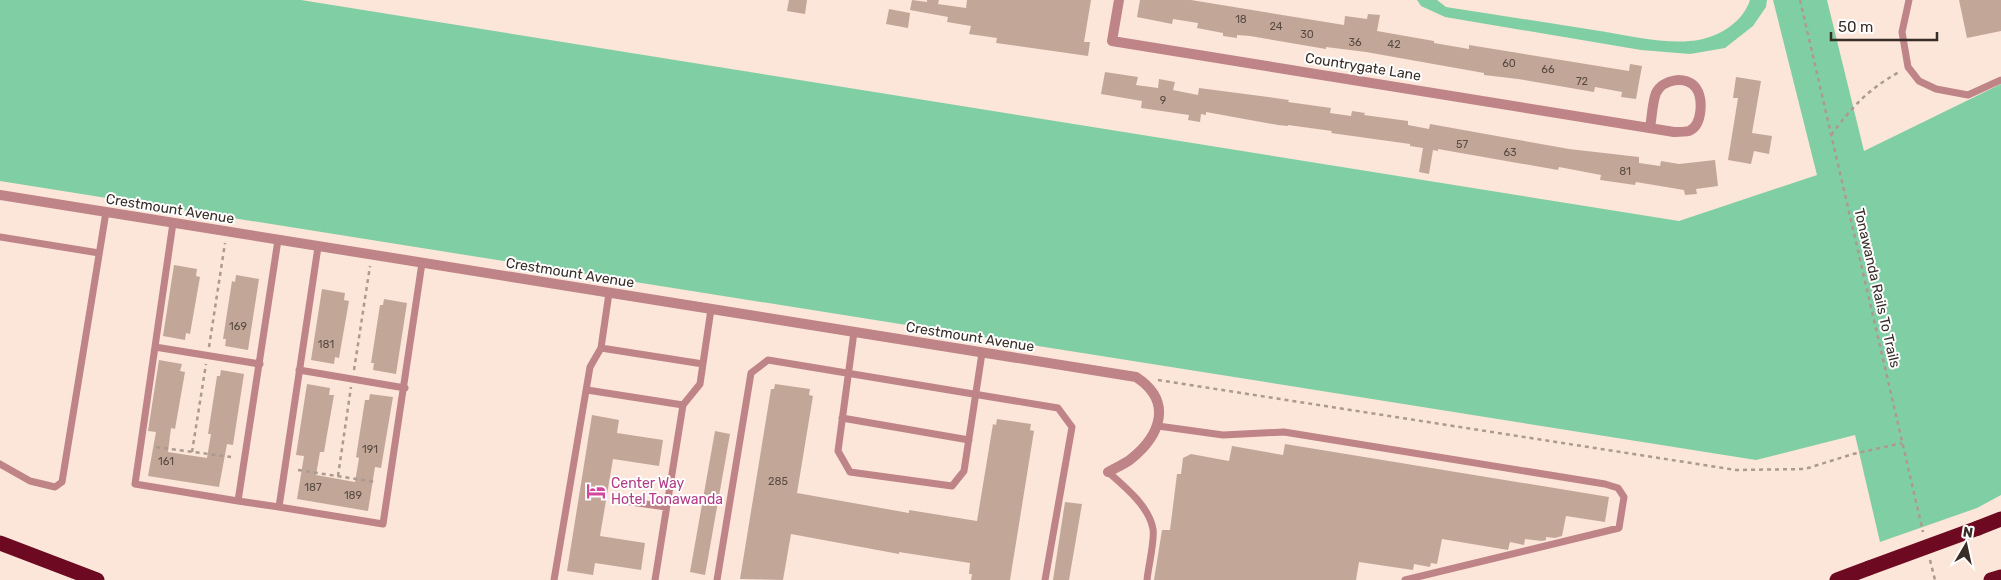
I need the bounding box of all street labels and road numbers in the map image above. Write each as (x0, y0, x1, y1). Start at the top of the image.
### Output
street label: Countrygate Lane (1304, 49, 1422, 85)
street label: Crestmount Avenue (105, 190, 236, 228)
street label: Tonawanda Rails To Trails (1850, 207, 1904, 369)
street label: Crestmount Avenue (505, 254, 636, 292)
street label: Crestmount Avenue (905, 318, 1036, 356)

